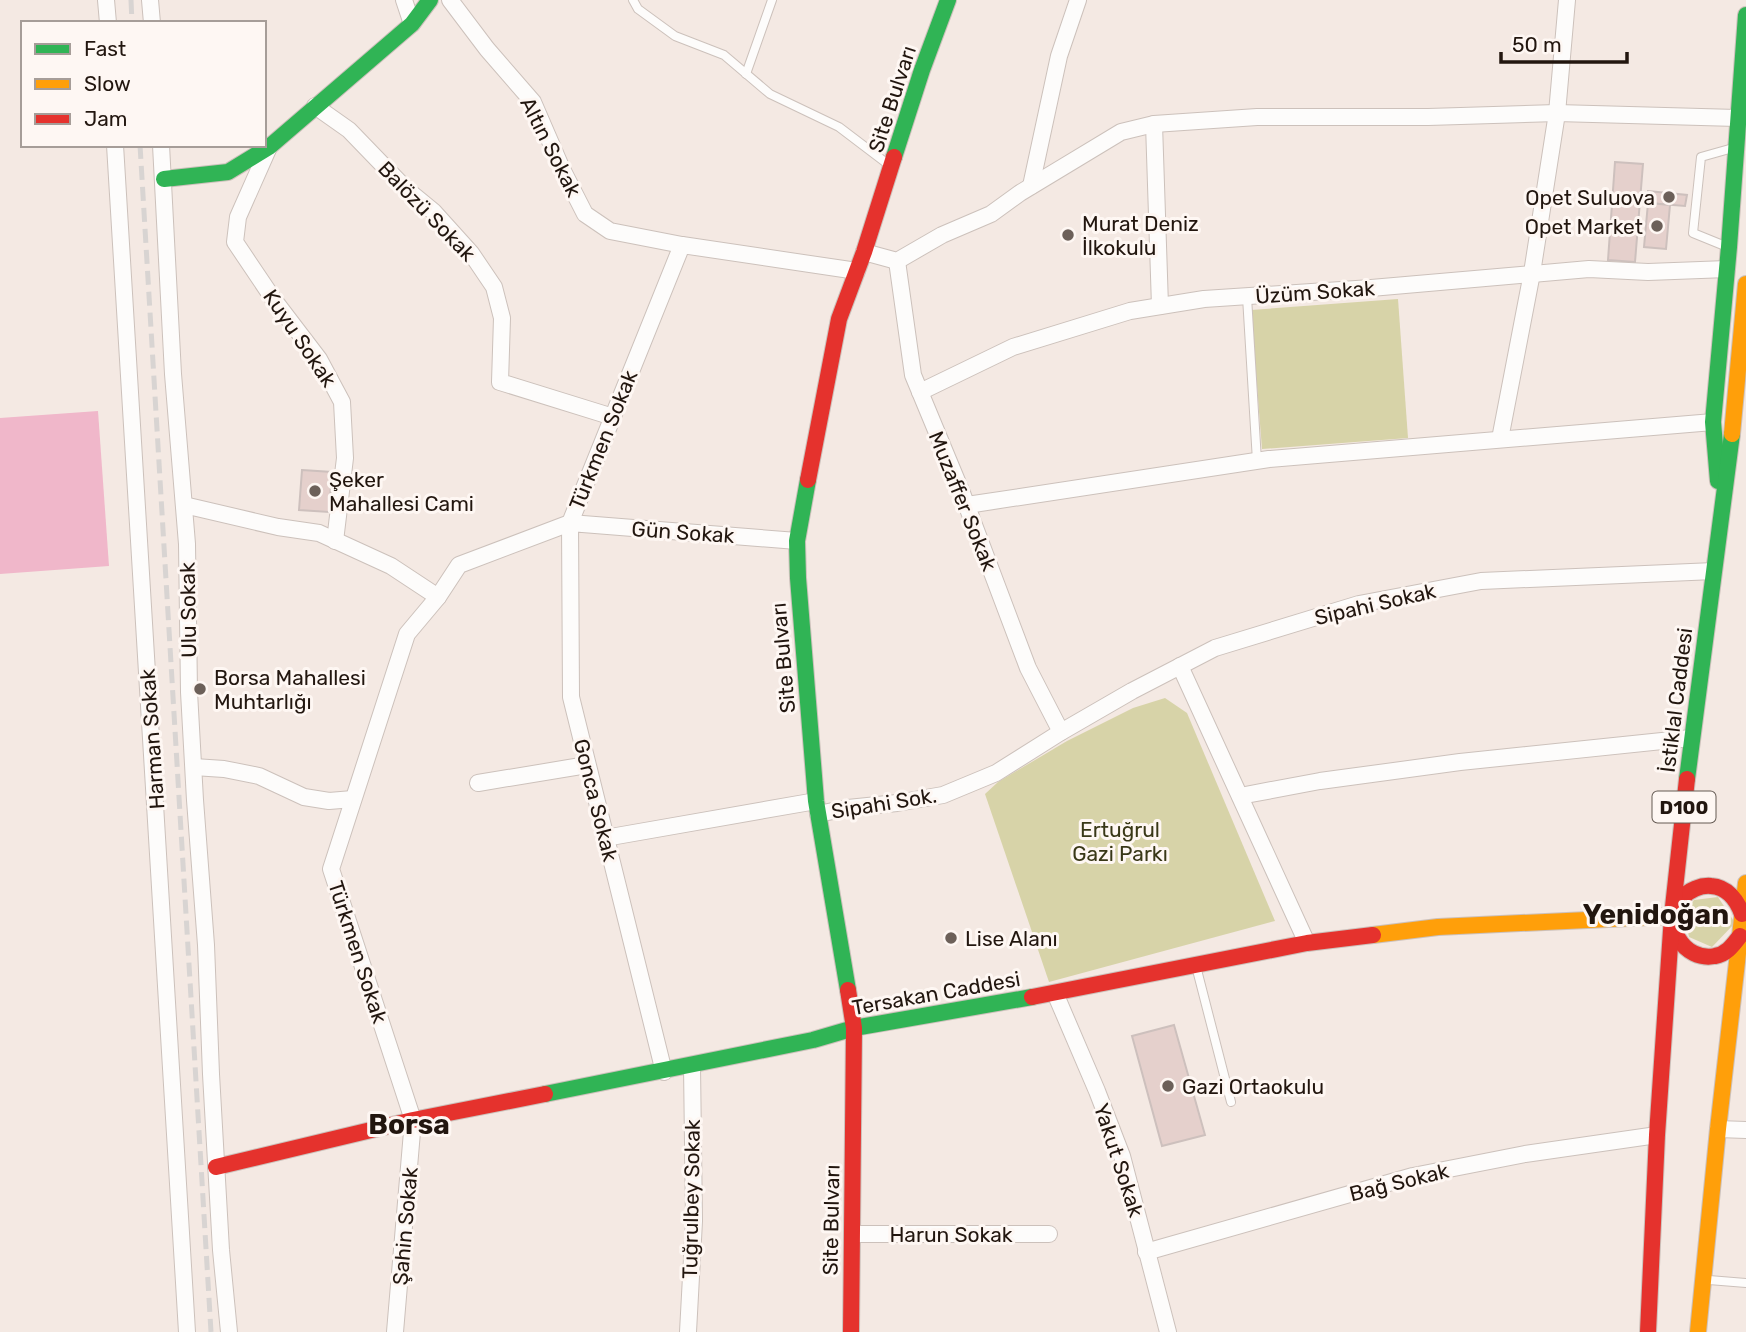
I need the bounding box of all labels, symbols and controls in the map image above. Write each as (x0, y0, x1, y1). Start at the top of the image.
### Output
legend (21, 21, 266, 147)
scale bar (1501, 21, 1627, 65)
text: 50 m (1512, 32, 1562, 57)
text: Fast (84, 36, 126, 61)
street label: Site Bulvarı (863, 42, 921, 156)
text: Slow (84, 71, 131, 96)
street label: Altın Sokak (515, 93, 587, 201)
text: Jam (84, 106, 128, 131)
street label: Balözü Sokak (373, 156, 481, 266)
place label: Opet Suluova (1525, 185, 1655, 210)
marker: Opet Suluova (1661, 189, 1677, 205)
place label: Murat Deniz İlkokulu (1082, 211, 1199, 260)
place label: Opet Market (1525, 214, 1643, 239)
marker: Opet Market (1649, 218, 1665, 234)
marker: Murat Deniz İlkokulu (1060, 227, 1076, 243)
street label: Üzüm Sokak (1254, 275, 1376, 309)
street label: Kuyu Sokak (258, 284, 342, 392)
street label: Türkmen Sokak (564, 366, 642, 513)
street label: Muzaffer Sokak (924, 428, 1002, 575)
place label: Şeker Mahallesi Cami (329, 467, 474, 516)
marker: Şeker Mahallesi Cami (307, 483, 323, 499)
street label: Gün Sokak (631, 516, 735, 548)
street label: Ulu Sokak (175, 562, 201, 658)
street label: Sipahi Sokak (1312, 578, 1438, 630)
street label: Site Bulvarı (766, 602, 800, 714)
street label: İstiklal Caddesi (1655, 626, 1697, 774)
place label: Borsa Mahallesi Muhtarlığı (214, 665, 366, 714)
street label: Harman Sokak (135, 668, 169, 810)
marker: Borsa Mahallesi Muhtarlığı (192, 681, 208, 697)
street label: Gonca Sokak (569, 736, 623, 864)
street label: Sipahi Sok. (829, 782, 939, 824)
road number: D100 (1652, 792, 1716, 822)
park label: Ertuğrul Gazi Parkı (1072, 817, 1168, 866)
street label: Türkmen Sokak (323, 878, 393, 1027)
district label: Yenidoğan (1583, 898, 1729, 931)
place label: Lise Alanı (965, 926, 1058, 951)
marker: Lise Alanı (943, 930, 959, 946)
street label: Tersakan Caddesi (850, 966, 1022, 1020)
place label: Gazi Ortaokulu (1182, 1074, 1324, 1099)
marker: Gazi Ortaokulu (1160, 1078, 1176, 1094)
street label: Yakut Sokak (1089, 1100, 1149, 1220)
district label: Borsa (368, 1108, 450, 1141)
street label: Tuğrulbey Sokak (677, 1119, 705, 1279)
street label: Bağ Sokak (1347, 1158, 1451, 1206)
street label: Site Bulvarı (818, 1164, 844, 1276)
street label: Şahin Sokak (387, 1166, 423, 1286)
street label: Harun Sokak (889, 1222, 1013, 1247)

